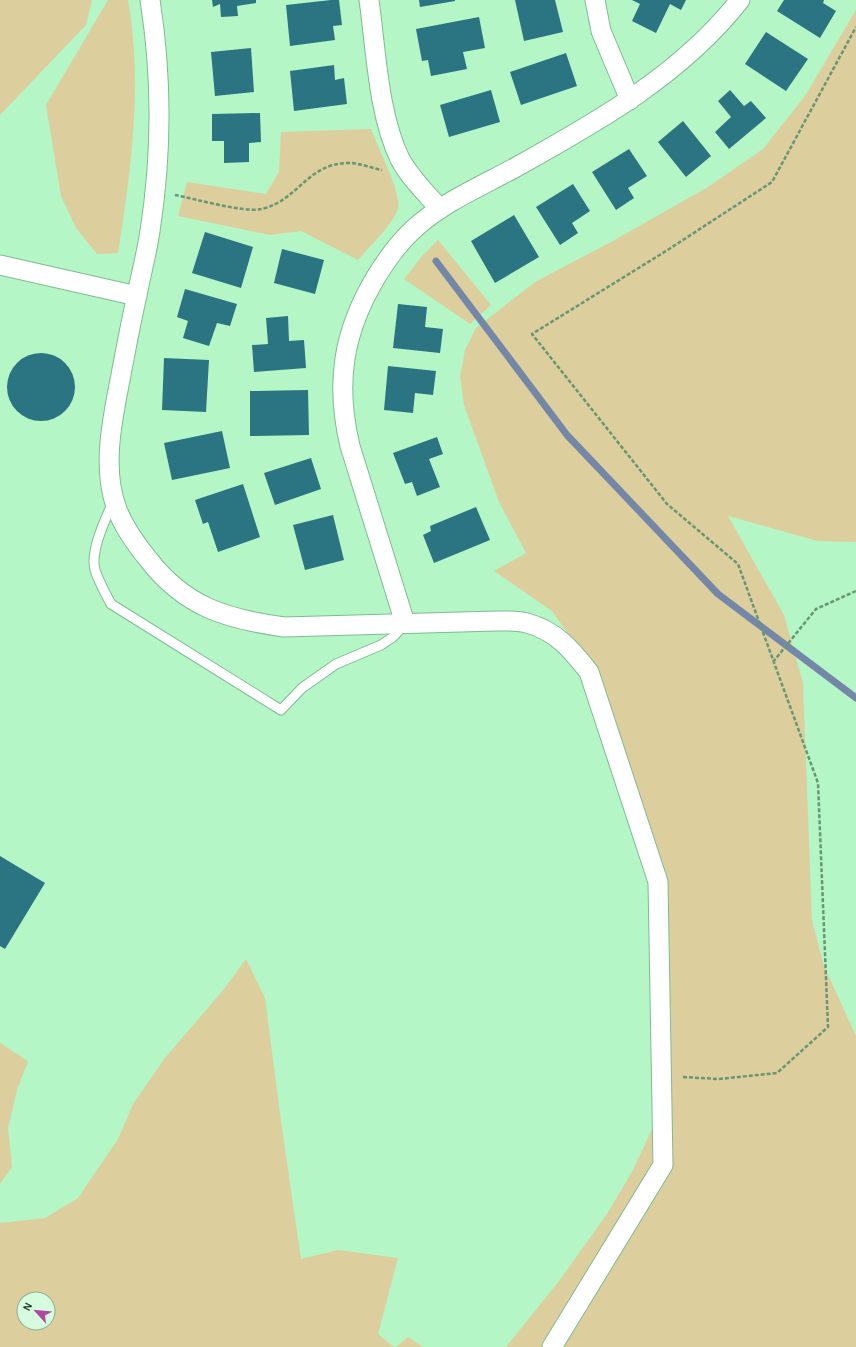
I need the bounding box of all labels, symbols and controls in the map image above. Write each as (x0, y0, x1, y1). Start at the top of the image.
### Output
north arrow (16, 1291, 56, 1331)
text: N (21, 1301, 34, 1313)

